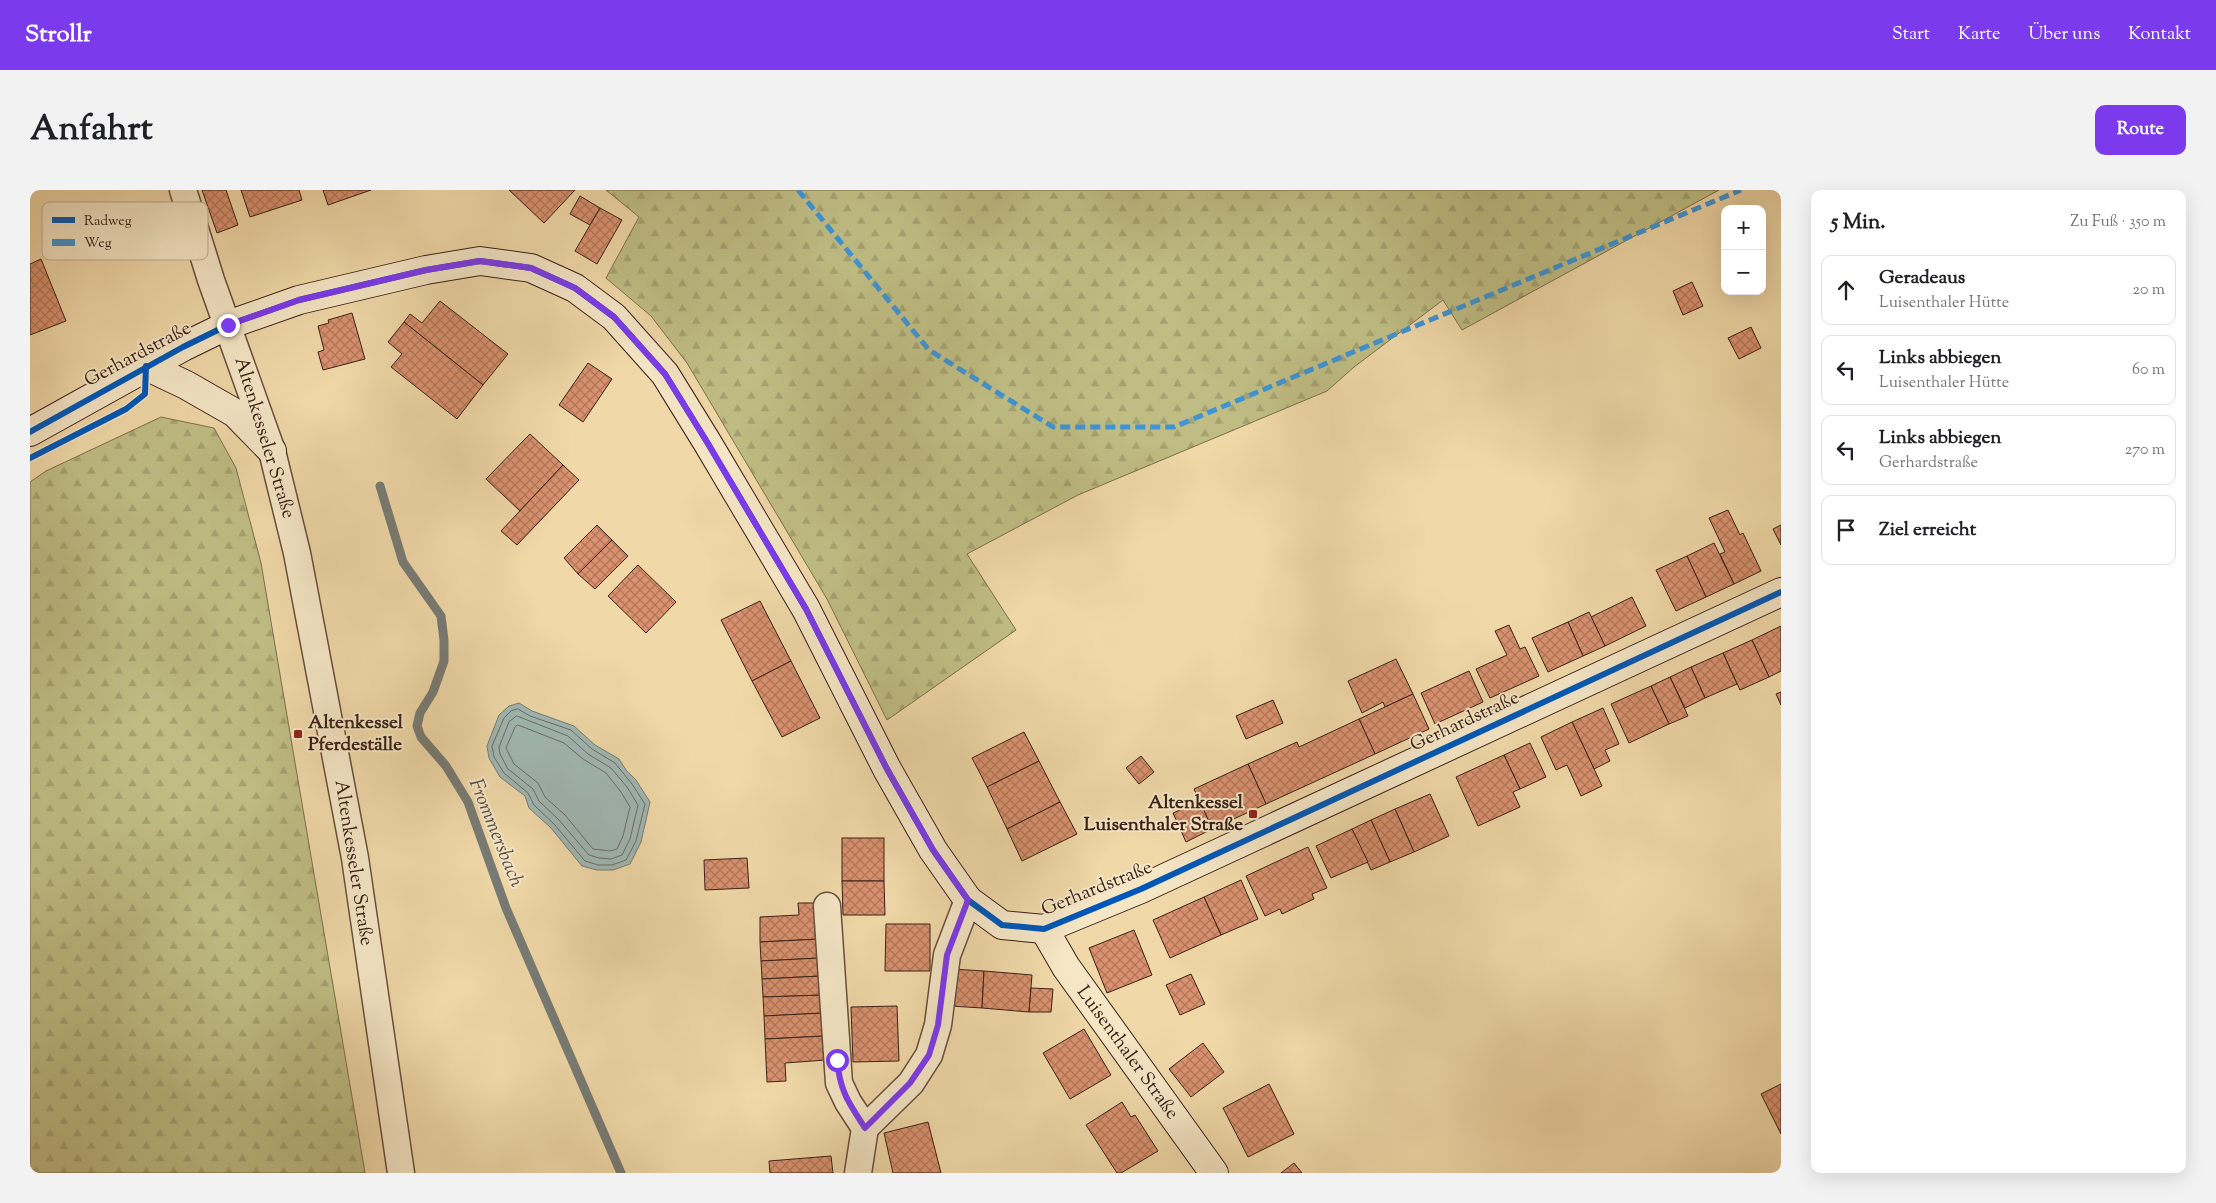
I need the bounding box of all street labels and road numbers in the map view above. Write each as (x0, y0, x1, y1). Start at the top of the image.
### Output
street label: Gerhardstraße (80, 315, 196, 395)
street label: Altenkesseler Straße (227, 354, 301, 522)
street label: Gerhardstraße (1406, 685, 1524, 759)
street label: Altenkesseler Straße (327, 778, 379, 948)
street label: Gerhardstraße (1037, 854, 1157, 924)
street label: Luisenthaler Straße (1069, 981, 1185, 1125)

